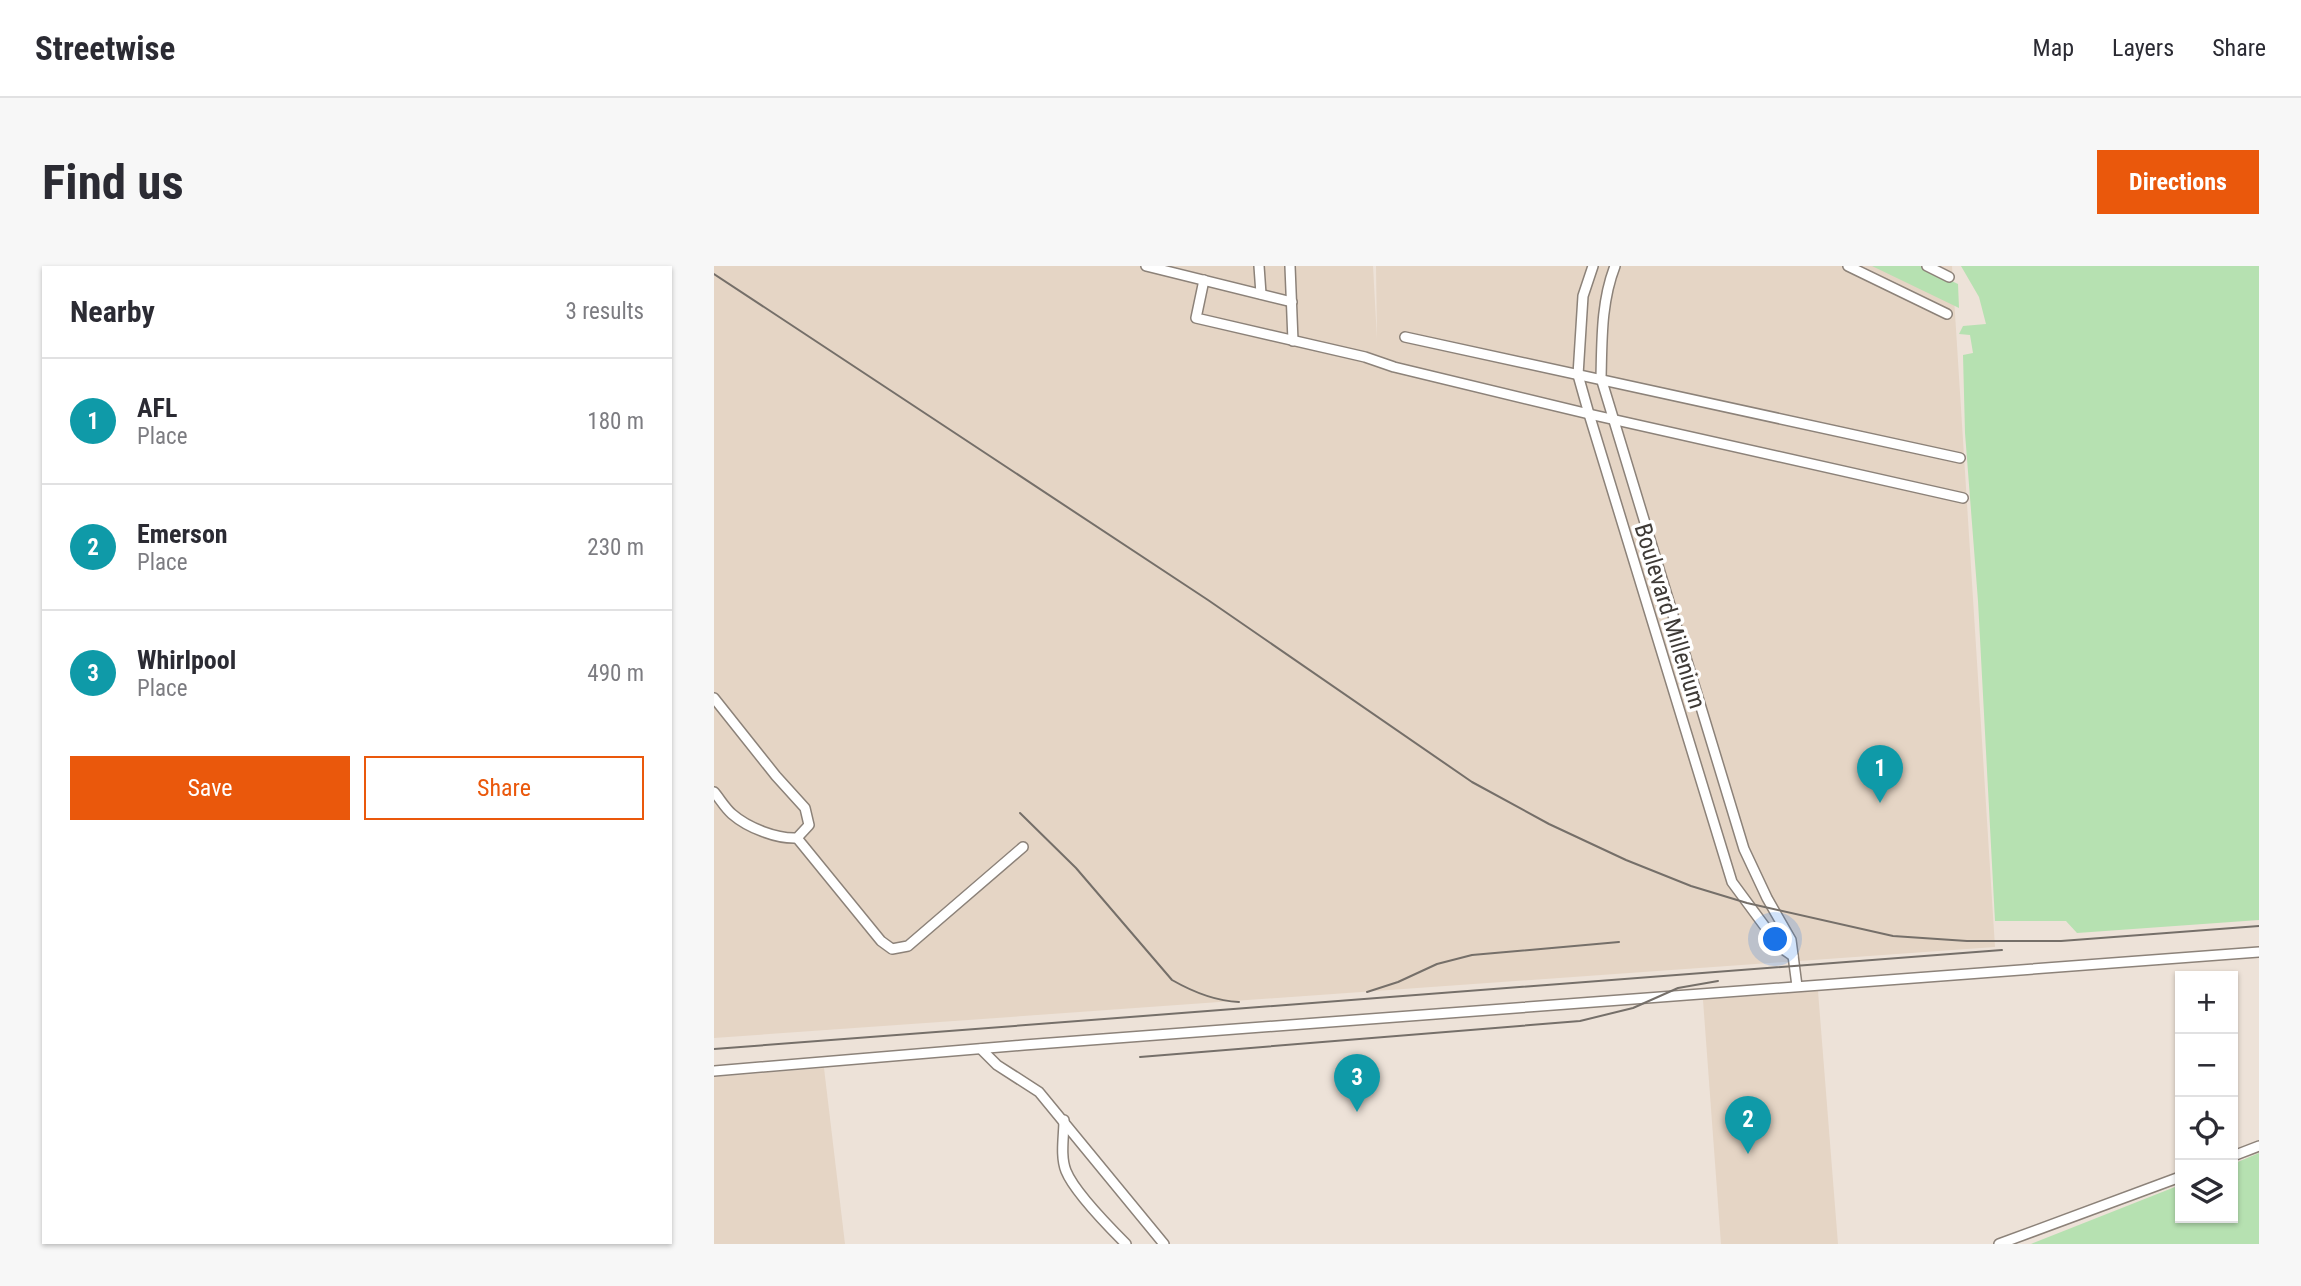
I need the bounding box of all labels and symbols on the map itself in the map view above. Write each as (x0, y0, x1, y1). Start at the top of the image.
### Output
street label: Boulevard Millenium (1629, 520, 1711, 712)
pin: 1 (1857, 745, 1903, 803)
your location (1758, 922, 1792, 956)
pin: 3 (1334, 1054, 1380, 1112)
pin: 2 (1725, 1096, 1771, 1154)

